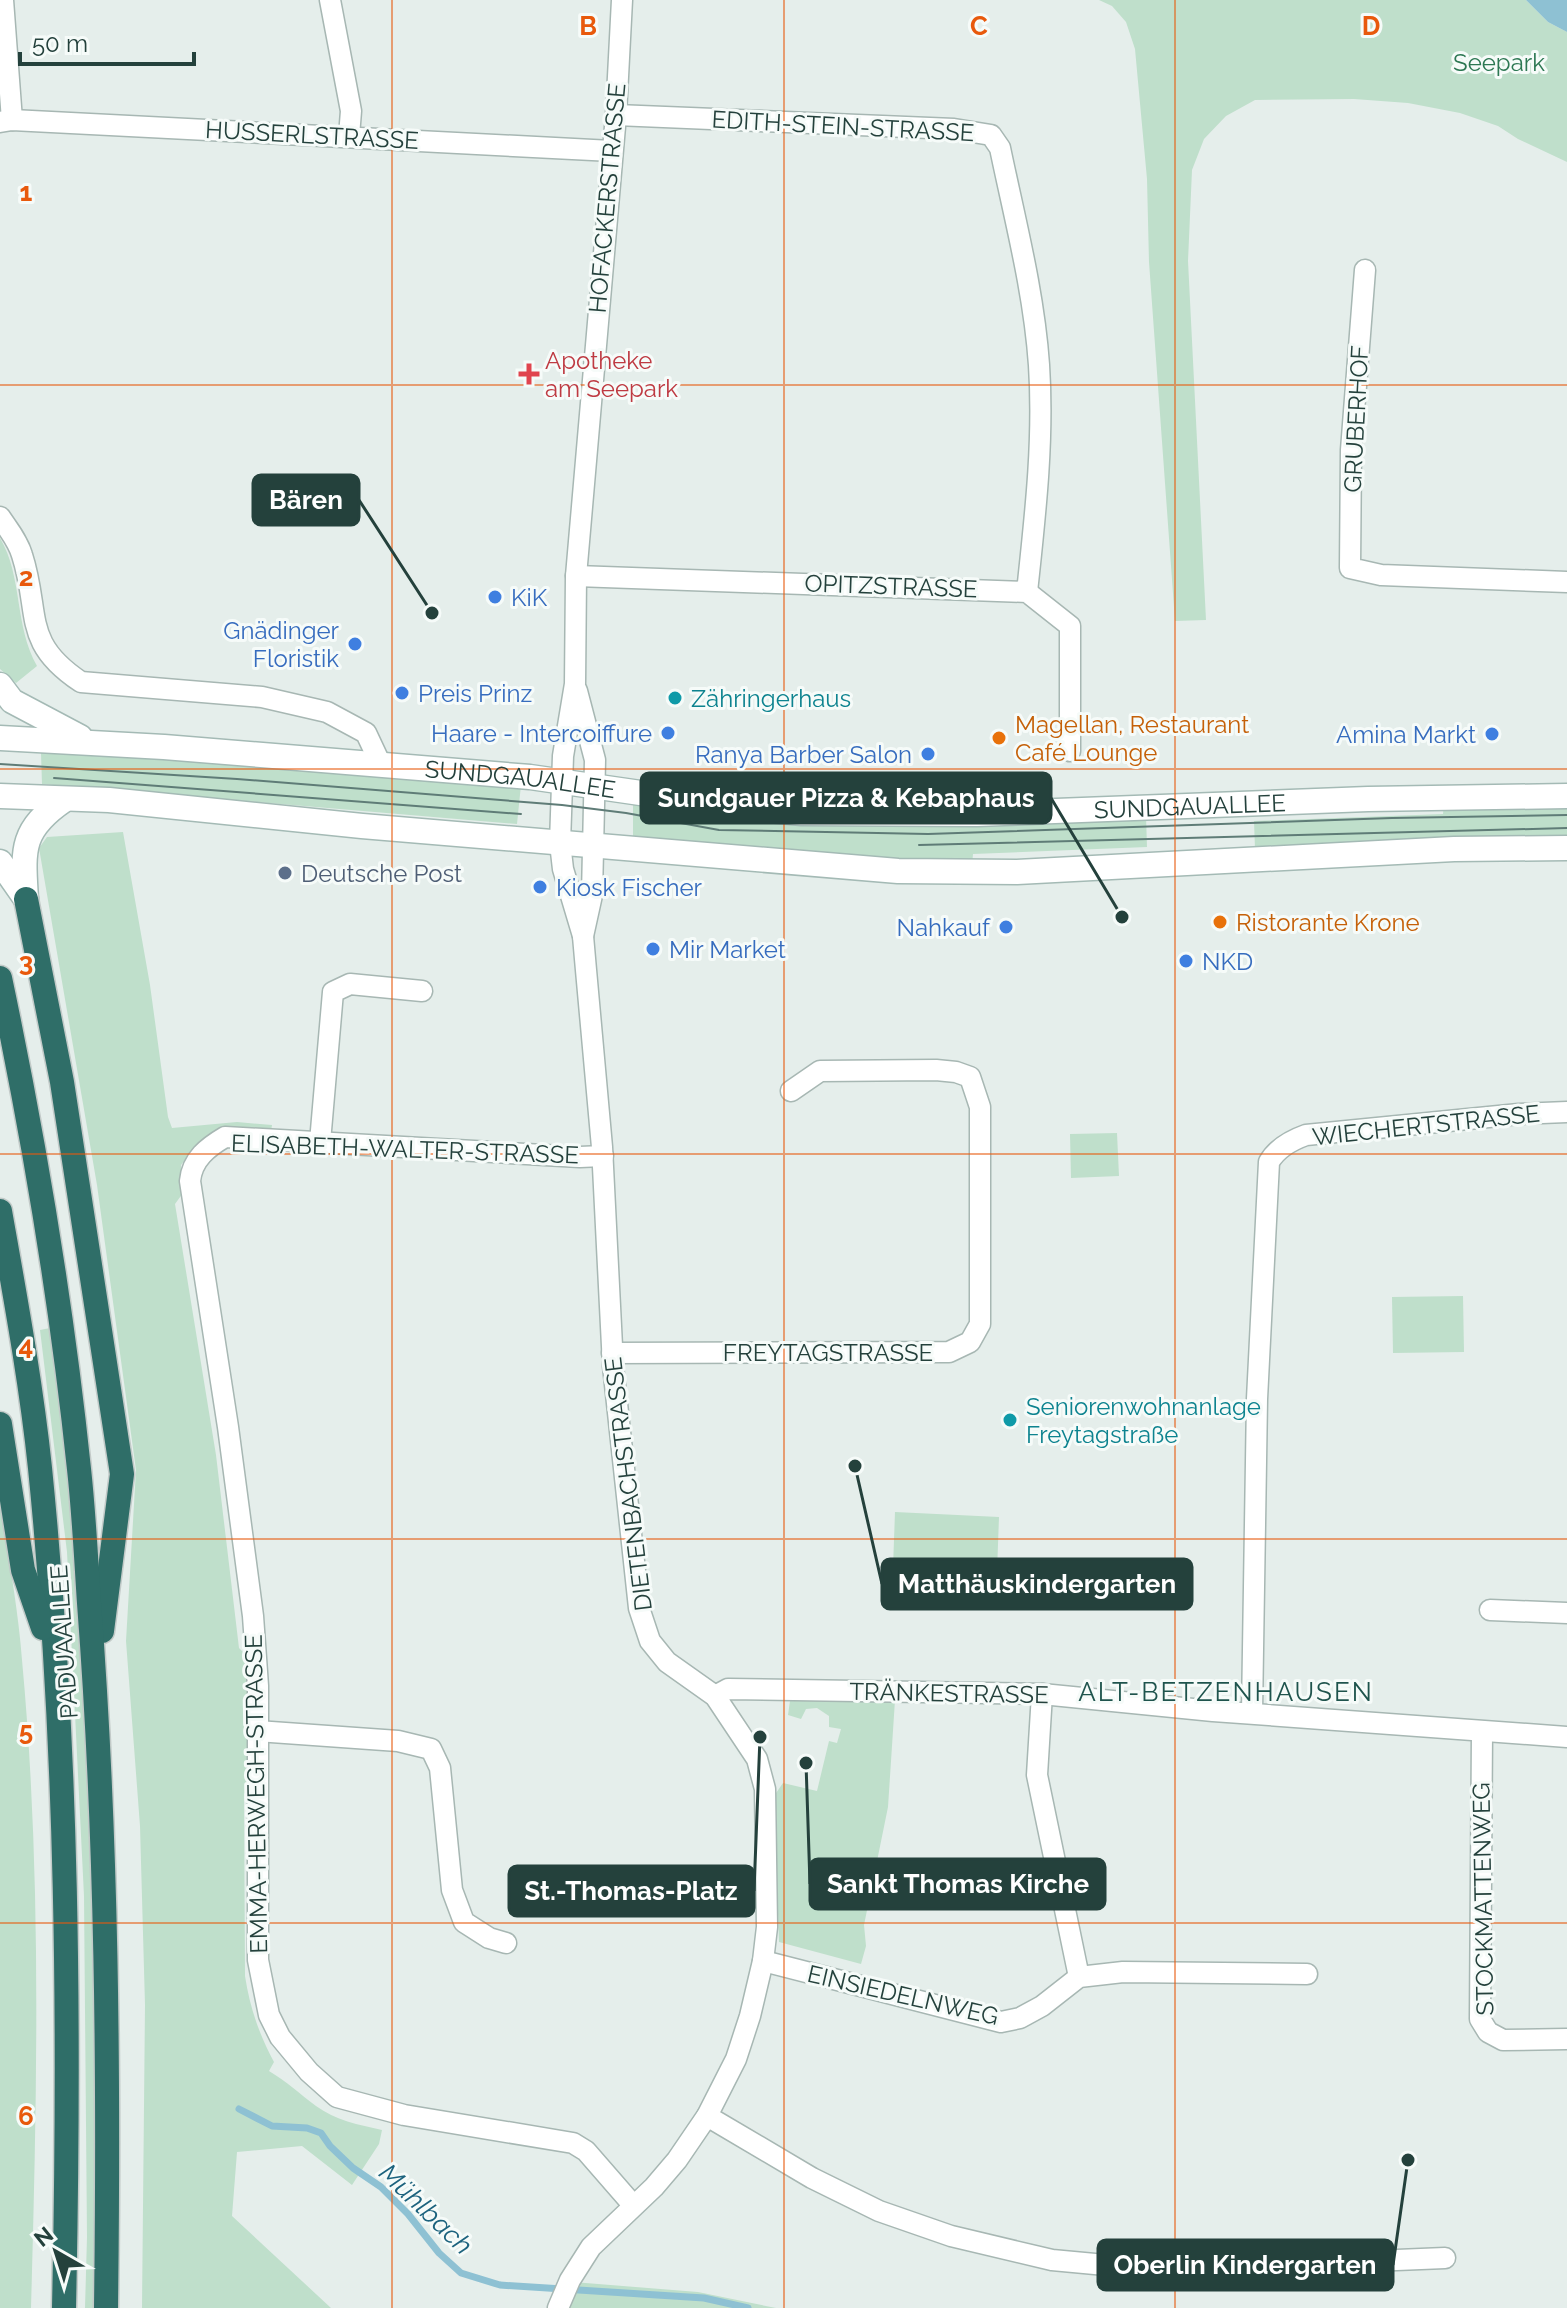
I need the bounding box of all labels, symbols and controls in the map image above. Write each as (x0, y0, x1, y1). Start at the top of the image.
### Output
text: B (579, 11, 597, 41)
text: C (970, 11, 988, 41)
text: D (1362, 11, 1380, 41)
scale bar (20, 16, 194, 66)
text: 50 m (32, 29, 88, 58)
park label: Seepark (1453, 48, 1545, 77)
street label: HOFACKERSTRASSE (583, 82, 631, 314)
street label: EDITH-STEIN-STRASSE (711, 105, 975, 147)
street label: HUSSERLSTRASSE (205, 115, 419, 155)
text: 1 (20, 177, 33, 207)
street label: GRUBERHOF (1338, 345, 1374, 493)
place label: Apotheke am Seepark (545, 346, 678, 403)
marker: Apotheke am Seepark (520, 365, 538, 383)
callout: Bären (253, 475, 359, 525)
text: Bären (269, 485, 343, 515)
text: 2 (19, 562, 33, 592)
street label: OPITZSTRASSE (804, 568, 978, 604)
place label: KiK (511, 583, 548, 612)
marker: KiK (486, 588, 504, 606)
place label: Gnädinger Floristik (223, 616, 340, 673)
marker: Gnädinger Floristik (346, 635, 364, 653)
place label: Preis Prinz (418, 679, 532, 708)
marker: Preis Prinz (393, 684, 411, 702)
place label: Zähringerhaus (691, 684, 851, 713)
marker: Zähringerhaus (666, 689, 684, 707)
place label: Magellan, Restaurant Café Lounge (1015, 710, 1249, 767)
place label: Haare - Intercoiffure (431, 719, 652, 748)
place label: Amina Markt (1336, 720, 1476, 749)
marker: Haare - Intercoiffure (659, 724, 677, 742)
marker: Amina Markt (1483, 725, 1501, 743)
marker: Magellan, Restaurant Café Lounge (990, 729, 1008, 747)
place label: Ranya Barber Salon (695, 740, 912, 769)
marker: Ranya Barber Salon (919, 745, 937, 763)
street label: SUNDGAUALLEE (424, 754, 618, 804)
callout: Sundgauer Pizza & Kebaphaus (641, 773, 1051, 823)
text: Sundgauer Pizza & Kebaphaus (657, 783, 1035, 813)
street label: SUNDGAUALLEE (1093, 788, 1286, 824)
place label: Deutsche Post (301, 859, 462, 888)
marker: Deutsche Post (276, 864, 294, 882)
place label: Kiosk Fischer (556, 873, 703, 902)
marker: Kiosk Fischer (531, 878, 549, 896)
place label: Ristorante Krone (1236, 908, 1420, 937)
place label: Nahkauf (897, 913, 991, 942)
marker: Ristorante Krone (1211, 913, 1229, 931)
marker: Nahkauf (997, 918, 1015, 936)
place label: Mir Market (669, 935, 786, 964)
marker: Mir Market (644, 940, 662, 958)
text: 3 (19, 947, 33, 977)
place label: NKD (1202, 947, 1253, 976)
marker: NKD (1177, 952, 1195, 970)
street label: WIECHERTSTRASSE (1311, 1099, 1541, 1151)
street label: ELISABETH-WALTER-STRASSE (231, 1128, 579, 1170)
text: 4 (19, 1331, 33, 1361)
street label: FREYTAGSTRASSE (723, 1338, 933, 1367)
street label: DIETENBACHSTRASSE (598, 1355, 658, 1613)
place label: Seniorenwohnanlage Freytagstraße (1026, 1392, 1261, 1449)
marker: Seniorenwohnanlage Freytagstraße (1001, 1411, 1019, 1429)
callout: Matthäuskindergarten (882, 1559, 1192, 1609)
street label: PADUAALLEE (44, 1564, 84, 1720)
text: Matthäuskindergarten (898, 1569, 1176, 1599)
street label: EMMA-HERWEGH-STRASSE (239, 1634, 273, 1954)
street label: TRÄNKESTRASSE (849, 1677, 1049, 1709)
district label: ALT-BETZENHAUSEN (1078, 1677, 1374, 1707)
text: 5 (19, 1716, 33, 1746)
street label: STOCKMATTENWEG (1466, 1782, 1500, 2016)
callout: Sankt Thomas Kirche (810, 1859, 1105, 1909)
callout: St.-Thomas-Platz (509, 1866, 754, 1916)
text: Sankt Thomas Kirche (827, 1869, 1089, 1899)
text: St.-Thomas-Platz (524, 1876, 738, 1906)
street label: EINSIEDELNWEG (805, 1959, 1001, 2031)
text: 6 (18, 2101, 34, 2131)
water label: Mühlbach (373, 2158, 479, 2260)
north arrow (16, 2212, 96, 2292)
text: N (29, 2221, 58, 2252)
callout: Oberlin Kindergarten (1098, 2240, 1393, 2290)
text: Oberlin Kindergarten (1113, 2250, 1377, 2280)

